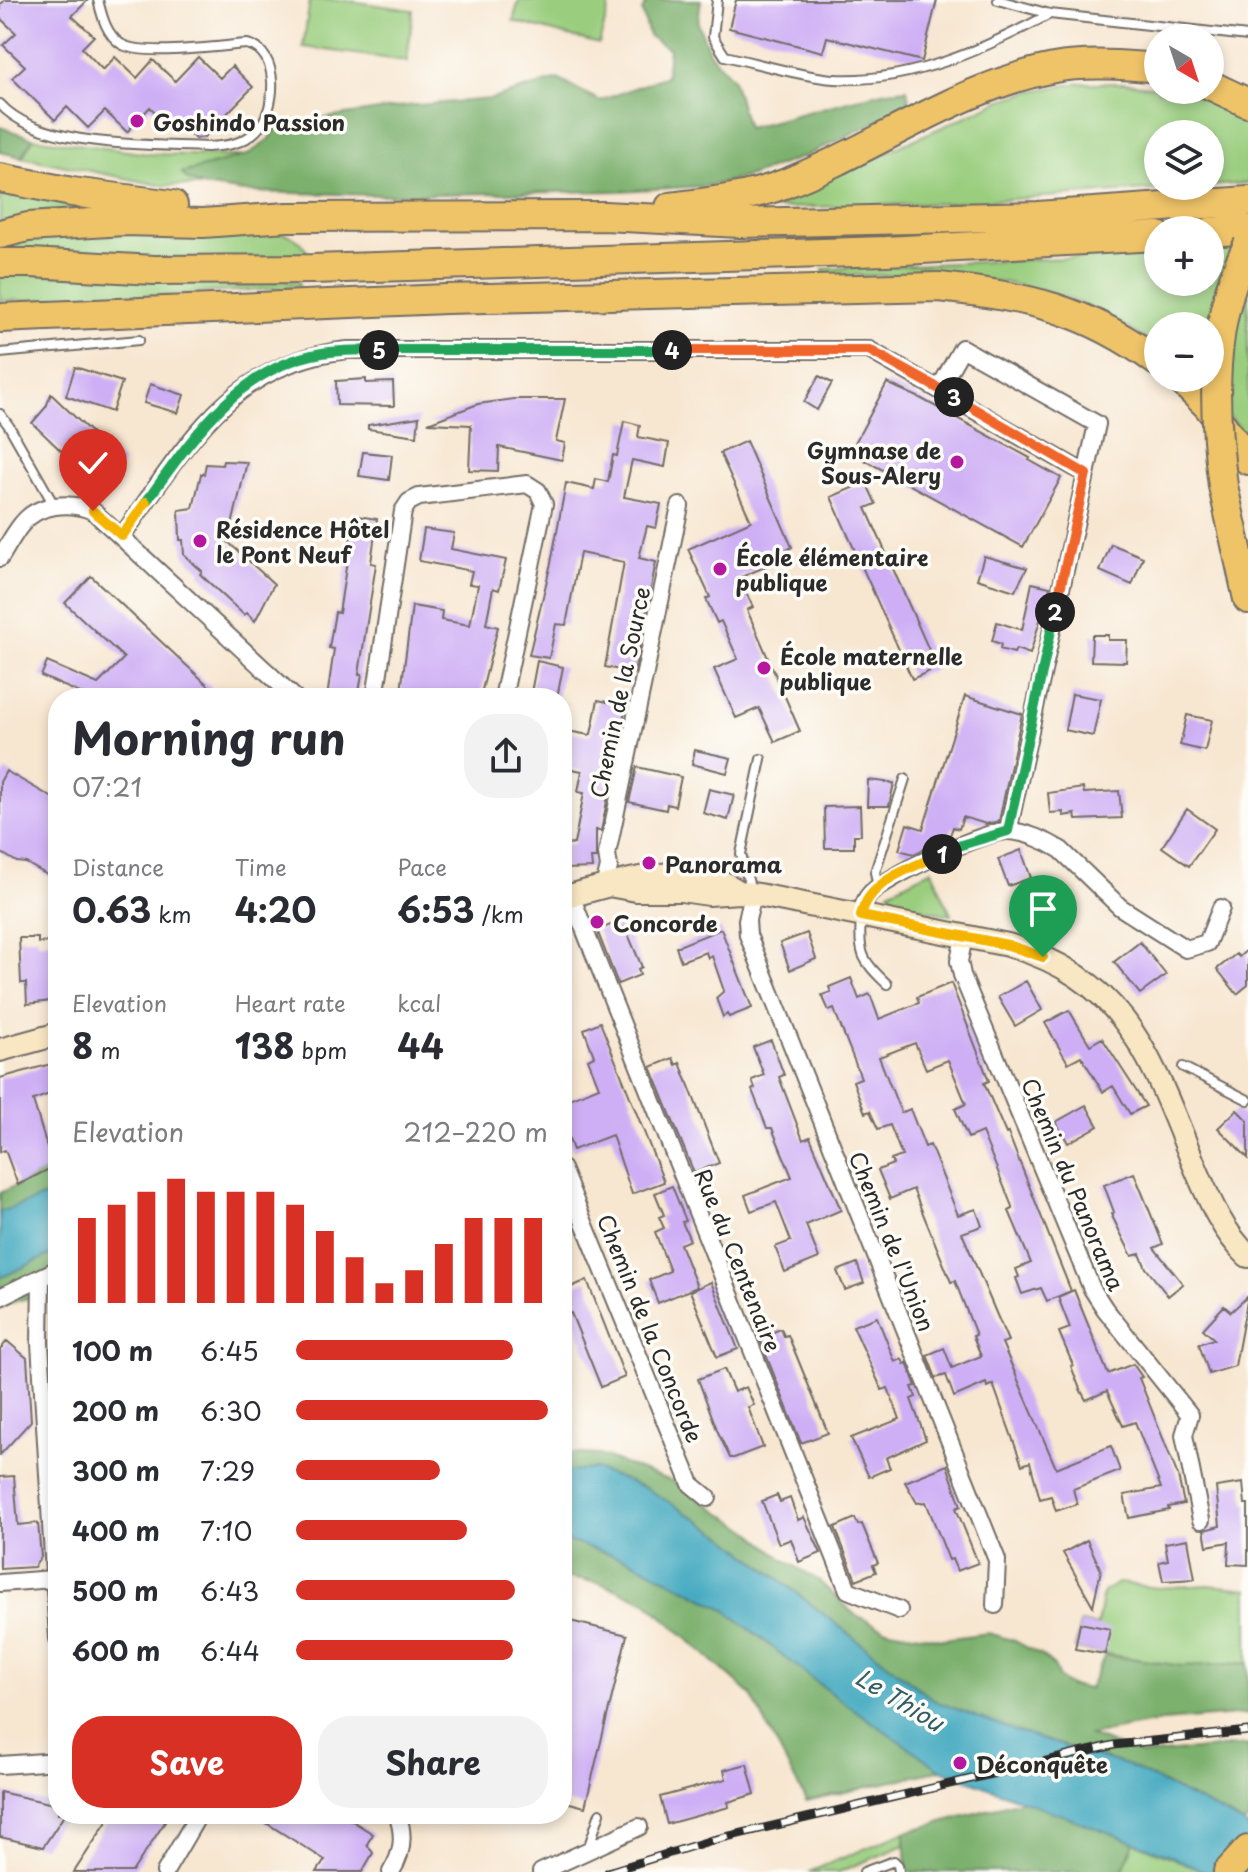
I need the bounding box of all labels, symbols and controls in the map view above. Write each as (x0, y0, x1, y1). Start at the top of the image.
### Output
north arrow (1144, 24, 1224, 104)
map controls (1144, 24, 1224, 392)
place label: Goshindo Passion (153, 105, 345, 138)
marker: Goshindo Passion (128, 112, 146, 130)
button: layers (1144, 120, 1224, 200)
button: + (1144, 216, 1224, 296)
button: − (1144, 312, 1224, 392)
pin: 5 (359, 330, 399, 370)
pin: 4 (652, 330, 692, 370)
text: 5 (372, 333, 386, 366)
text: 4 (665, 333, 679, 366)
pin: 3 (934, 377, 974, 417)
text: 3 (947, 380, 961, 413)
pin (59, 429, 127, 511)
place label: Gymnase de Sous-Alery (807, 433, 941, 491)
icon: check (71, 441, 115, 485)
marker: Gymnase de Sous-Alery (948, 453, 966, 471)
place label: Résidence Hôtel le Pont Neuf (216, 512, 389, 570)
marker: Résidence Hôtel le Pont Neuf (191, 532, 209, 550)
place label: École élémentaire publique (736, 540, 929, 598)
marker: École élémentaire publique (711, 560, 729, 578)
street label: Chemin de la Source (581, 583, 657, 801)
pin: 2 (1035, 592, 1075, 632)
text: 2 (1047, 595, 1063, 628)
place label: École maternelle publique (780, 639, 963, 697)
marker: École maternelle publique (755, 659, 773, 677)
text: Morning run (72, 704, 346, 770)
button: share (464, 714, 548, 798)
text: 07:21 (72, 767, 142, 806)
pin: 1 (922, 834, 962, 874)
text: 1 (937, 837, 947, 870)
place label: Panorama (665, 847, 783, 880)
text: Distance (72, 850, 164, 883)
text: Time (235, 850, 287, 883)
text: Pace (397, 850, 447, 883)
marker: Panorama (640, 854, 658, 872)
pin (1009, 875, 1077, 957)
text: 0.63 (72, 883, 151, 935)
text: 4:20 (235, 883, 317, 935)
text: 6:53 (397, 883, 475, 935)
icon: arrive (1021, 887, 1065, 931)
text: km (151, 897, 191, 930)
text: /km (475, 897, 524, 930)
place label: Concorde (613, 906, 718, 939)
marker: Concorde (588, 913, 606, 931)
text: Elevation (72, 986, 167, 1019)
text: Heart rate (235, 986, 346, 1019)
text: kcal (397, 986, 441, 1019)
text: 8 (72, 1019, 93, 1071)
text: 138 (235, 1019, 294, 1071)
text: 44 (397, 1019, 444, 1071)
text: m (93, 1033, 120, 1066)
text: bpm (294, 1033, 347, 1066)
street label: Chemin du Panorama (1014, 1072, 1134, 1296)
text: Elevation (72, 1112, 184, 1151)
text: 212–220 m (403, 1112, 548, 1151)
street label: Chemin de l'Union (842, 1146, 944, 1336)
street label: Rue du Centenaire (687, 1163, 791, 1357)
street label: Chemin de la Concorde (590, 1209, 712, 1447)
text: 100 m (72, 1331, 153, 1370)
text: 6:45 (200, 1331, 259, 1370)
text: 200 m (72, 1391, 159, 1430)
text: 6:30 (200, 1391, 262, 1430)
text: 300 m (72, 1451, 160, 1490)
text: 7:29 (200, 1451, 255, 1490)
text: 400 m (72, 1511, 160, 1550)
text: 7:10 (200, 1511, 253, 1550)
text: 500 m (72, 1571, 158, 1610)
text: 6:43 (200, 1571, 259, 1610)
text: 600 m (72, 1631, 160, 1670)
text: 6:44 (200, 1631, 260, 1670)
water label: Le Thiou (849, 1659, 953, 1740)
button: Save (72, 1716, 302, 1808)
button: Share (318, 1716, 548, 1808)
place label: Déconquête (976, 1747, 1108, 1780)
marker: Déconquête (951, 1754, 969, 1772)

